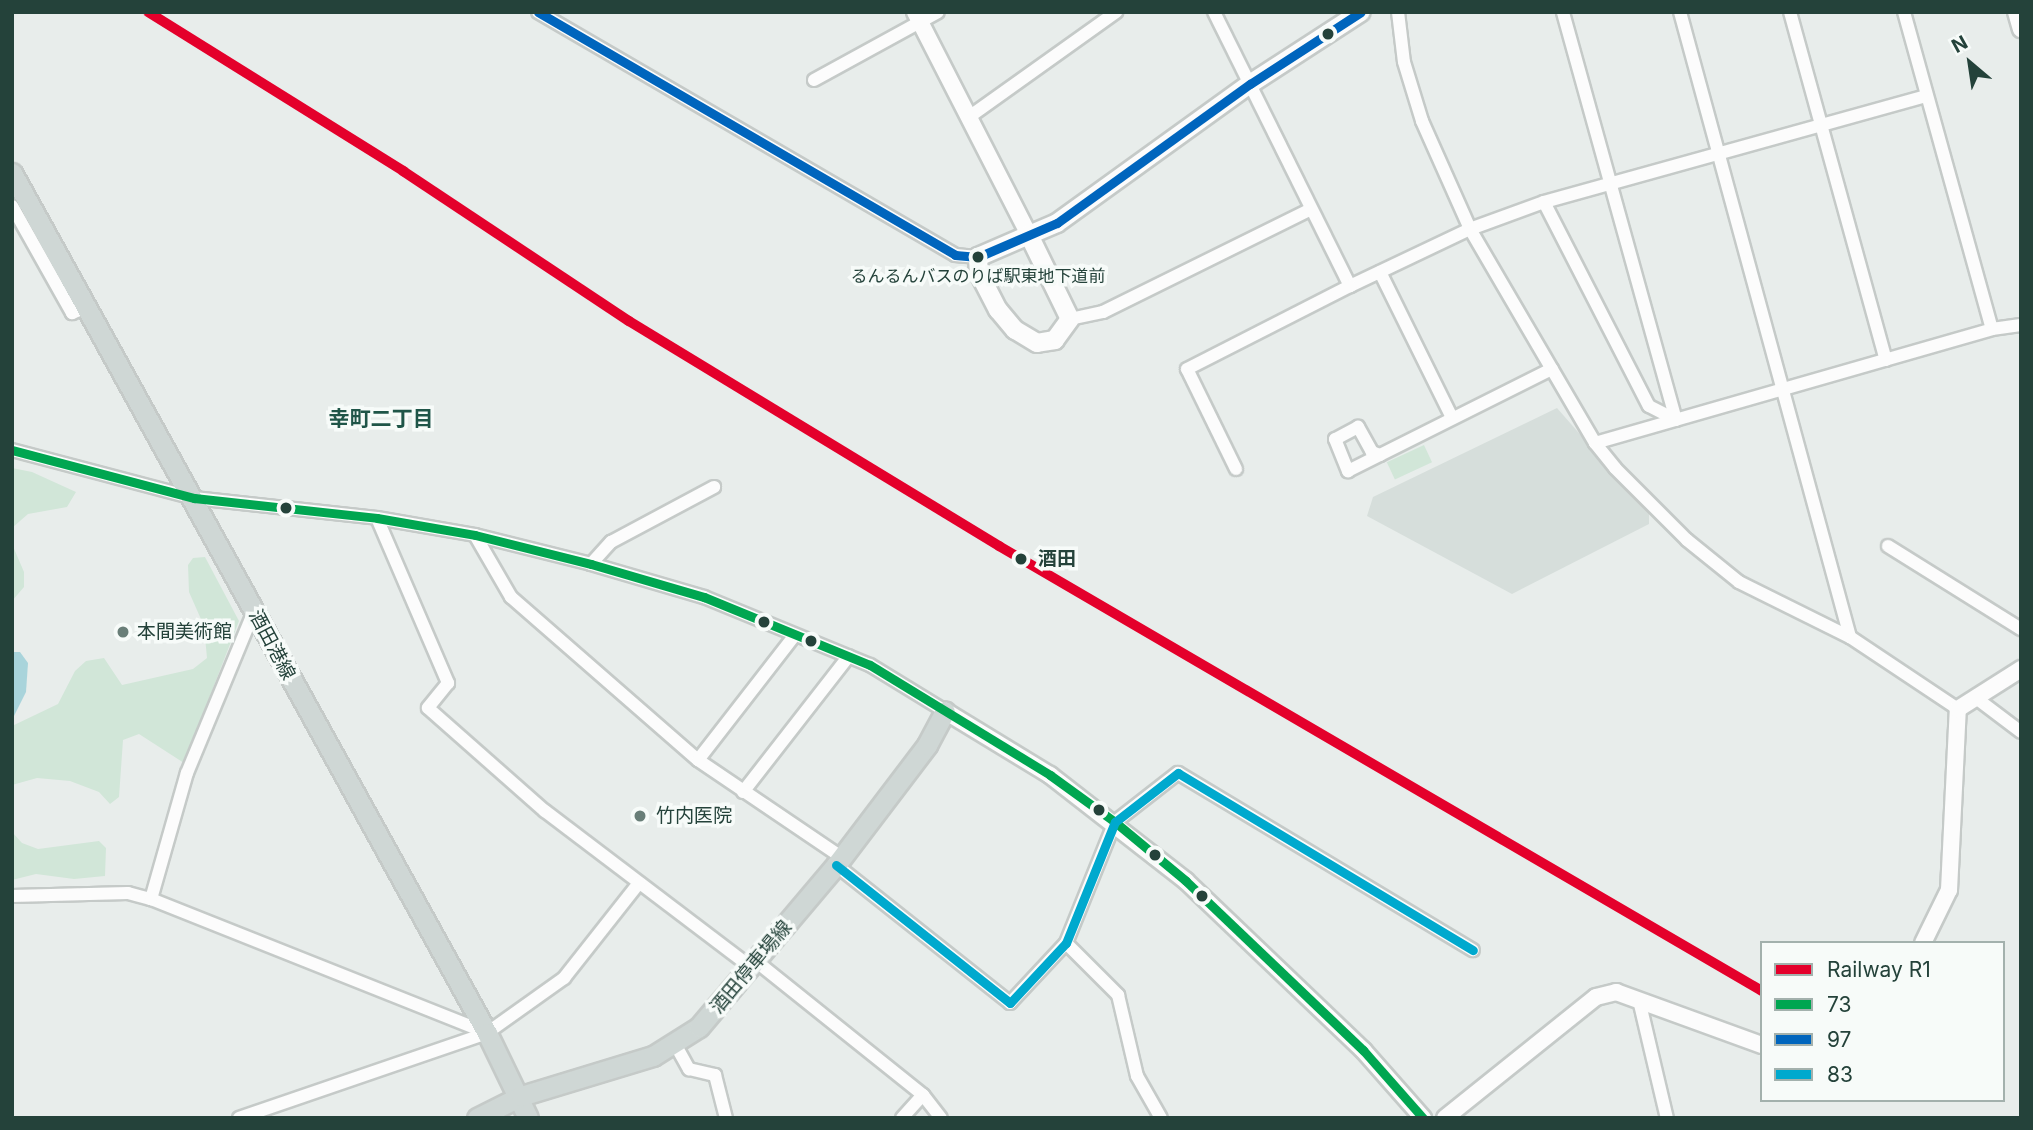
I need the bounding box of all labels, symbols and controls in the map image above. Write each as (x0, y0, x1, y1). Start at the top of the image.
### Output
unlabelled marker (1321, 27, 1335, 41)
north arrow (1935, 28, 2005, 98)
text: N (1948, 31, 1971, 58)
marker: るんるんバスのりば駅東地下道前 (971, 250, 985, 264)
place label: るんるんバスのりば駅東地下道前 (851, 267, 1105, 287)
district label: 幸町二丁目 (329, 406, 433, 432)
unlabelled marker (279, 501, 293, 515)
marker: 酒田 (1010, 548, 1032, 570)
place label: 酒田 (1038, 548, 1076, 570)
street label: 酒田港線 (244, 606, 300, 684)
unlabelled marker (757, 615, 771, 629)
place label: 本間美術館 (137, 621, 232, 643)
marker: 本間美術館 (115, 624, 131, 640)
unlabelled marker (804, 634, 818, 648)
unlabelled marker (1092, 803, 1106, 817)
place label: 竹内医院 (656, 805, 732, 827)
marker: 竹内医院 (630, 806, 650, 826)
unlabelled marker (1148, 848, 1162, 862)
unlabelled marker (1195, 889, 1209, 903)
street label: 酒田停車場線 (706, 916, 796, 1018)
legend (1760, 941, 2005, 1102)
text: Railway R1 (1827, 957, 1931, 982)
text: 73 (1827, 992, 1852, 1017)
text: 97 (1827, 1027, 1852, 1052)
text: 83 (1827, 1062, 1853, 1087)

